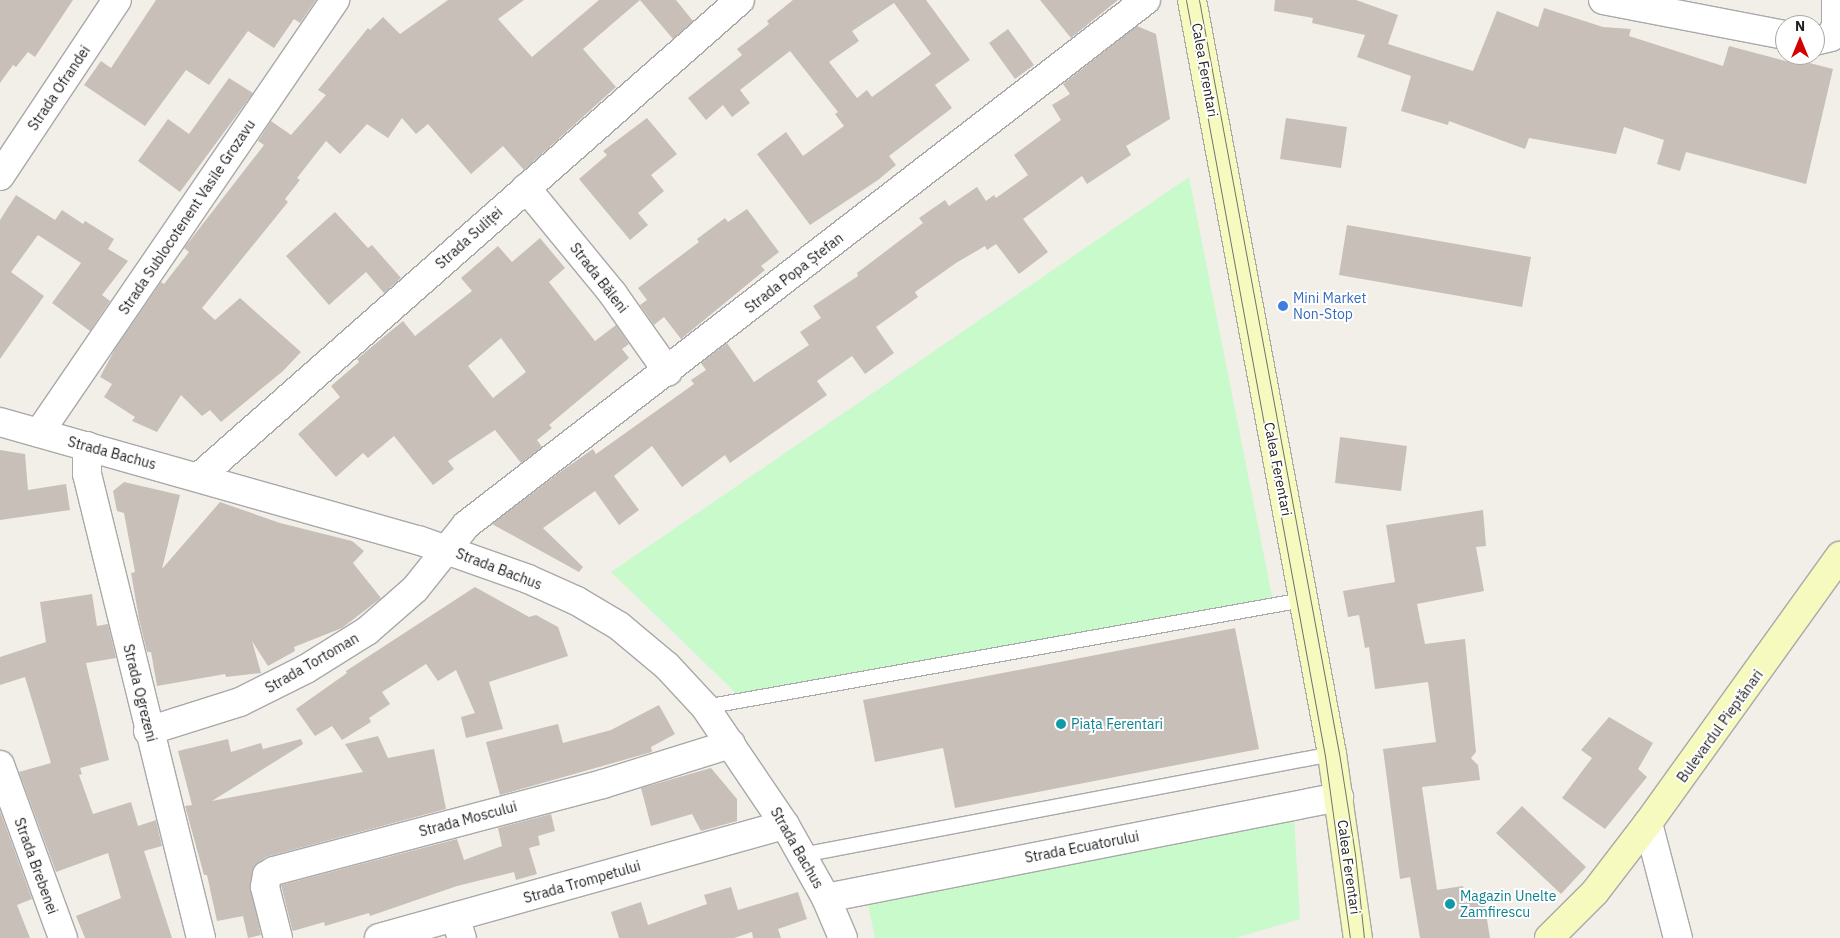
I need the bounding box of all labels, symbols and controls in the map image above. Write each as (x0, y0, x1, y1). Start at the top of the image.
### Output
north arrow (1775, 15, 1825, 65)
text: N (1795, 17, 1805, 35)
street label: Calea Ferentari (1188, 22, 1222, 118)
street label: Strada Ofrandei (24, 42, 94, 134)
street label: Strada Sublocotenent Vasile Grozavu (115, 116, 259, 318)
street label: Strada Suliței (432, 204, 506, 272)
street label: Strada Popa Ștefan (742, 229, 846, 317)
street label: Strada Băleni (567, 240, 631, 316)
place label: Mini Market Non-Stop (1293, 290, 1366, 322)
marker: Mini Market Non-Stop (1277, 300, 1289, 312)
street label: Calea Ferentari (1261, 421, 1295, 517)
street label: Strada Bachus (66, 433, 158, 473)
street label: Strada Bachus (454, 545, 544, 593)
street label: Strada Tortoman (262, 629, 362, 697)
street label: Strada Ogrezeni (120, 642, 160, 744)
street label: Bulevardul Pieptănari (1673, 666, 1767, 786)
place label: Piața Ferentari (1071, 716, 1163, 732)
marker: Piața Ferentari (1055, 718, 1067, 730)
street label: Strada Moscului (417, 798, 519, 840)
street label: Strada Bachus (767, 804, 827, 892)
street label: Strada Brebenei (11, 816, 61, 916)
street label: Calea Ferentari (1334, 819, 1364, 915)
street label: Strada Ecuatorului (1023, 828, 1141, 866)
street label: Strada Trompetului (522, 857, 642, 907)
place label: Magazin Unelte Zamfirescu (1460, 888, 1556, 920)
marker: Magazin Unelte Zamfirescu (1444, 898, 1456, 910)

